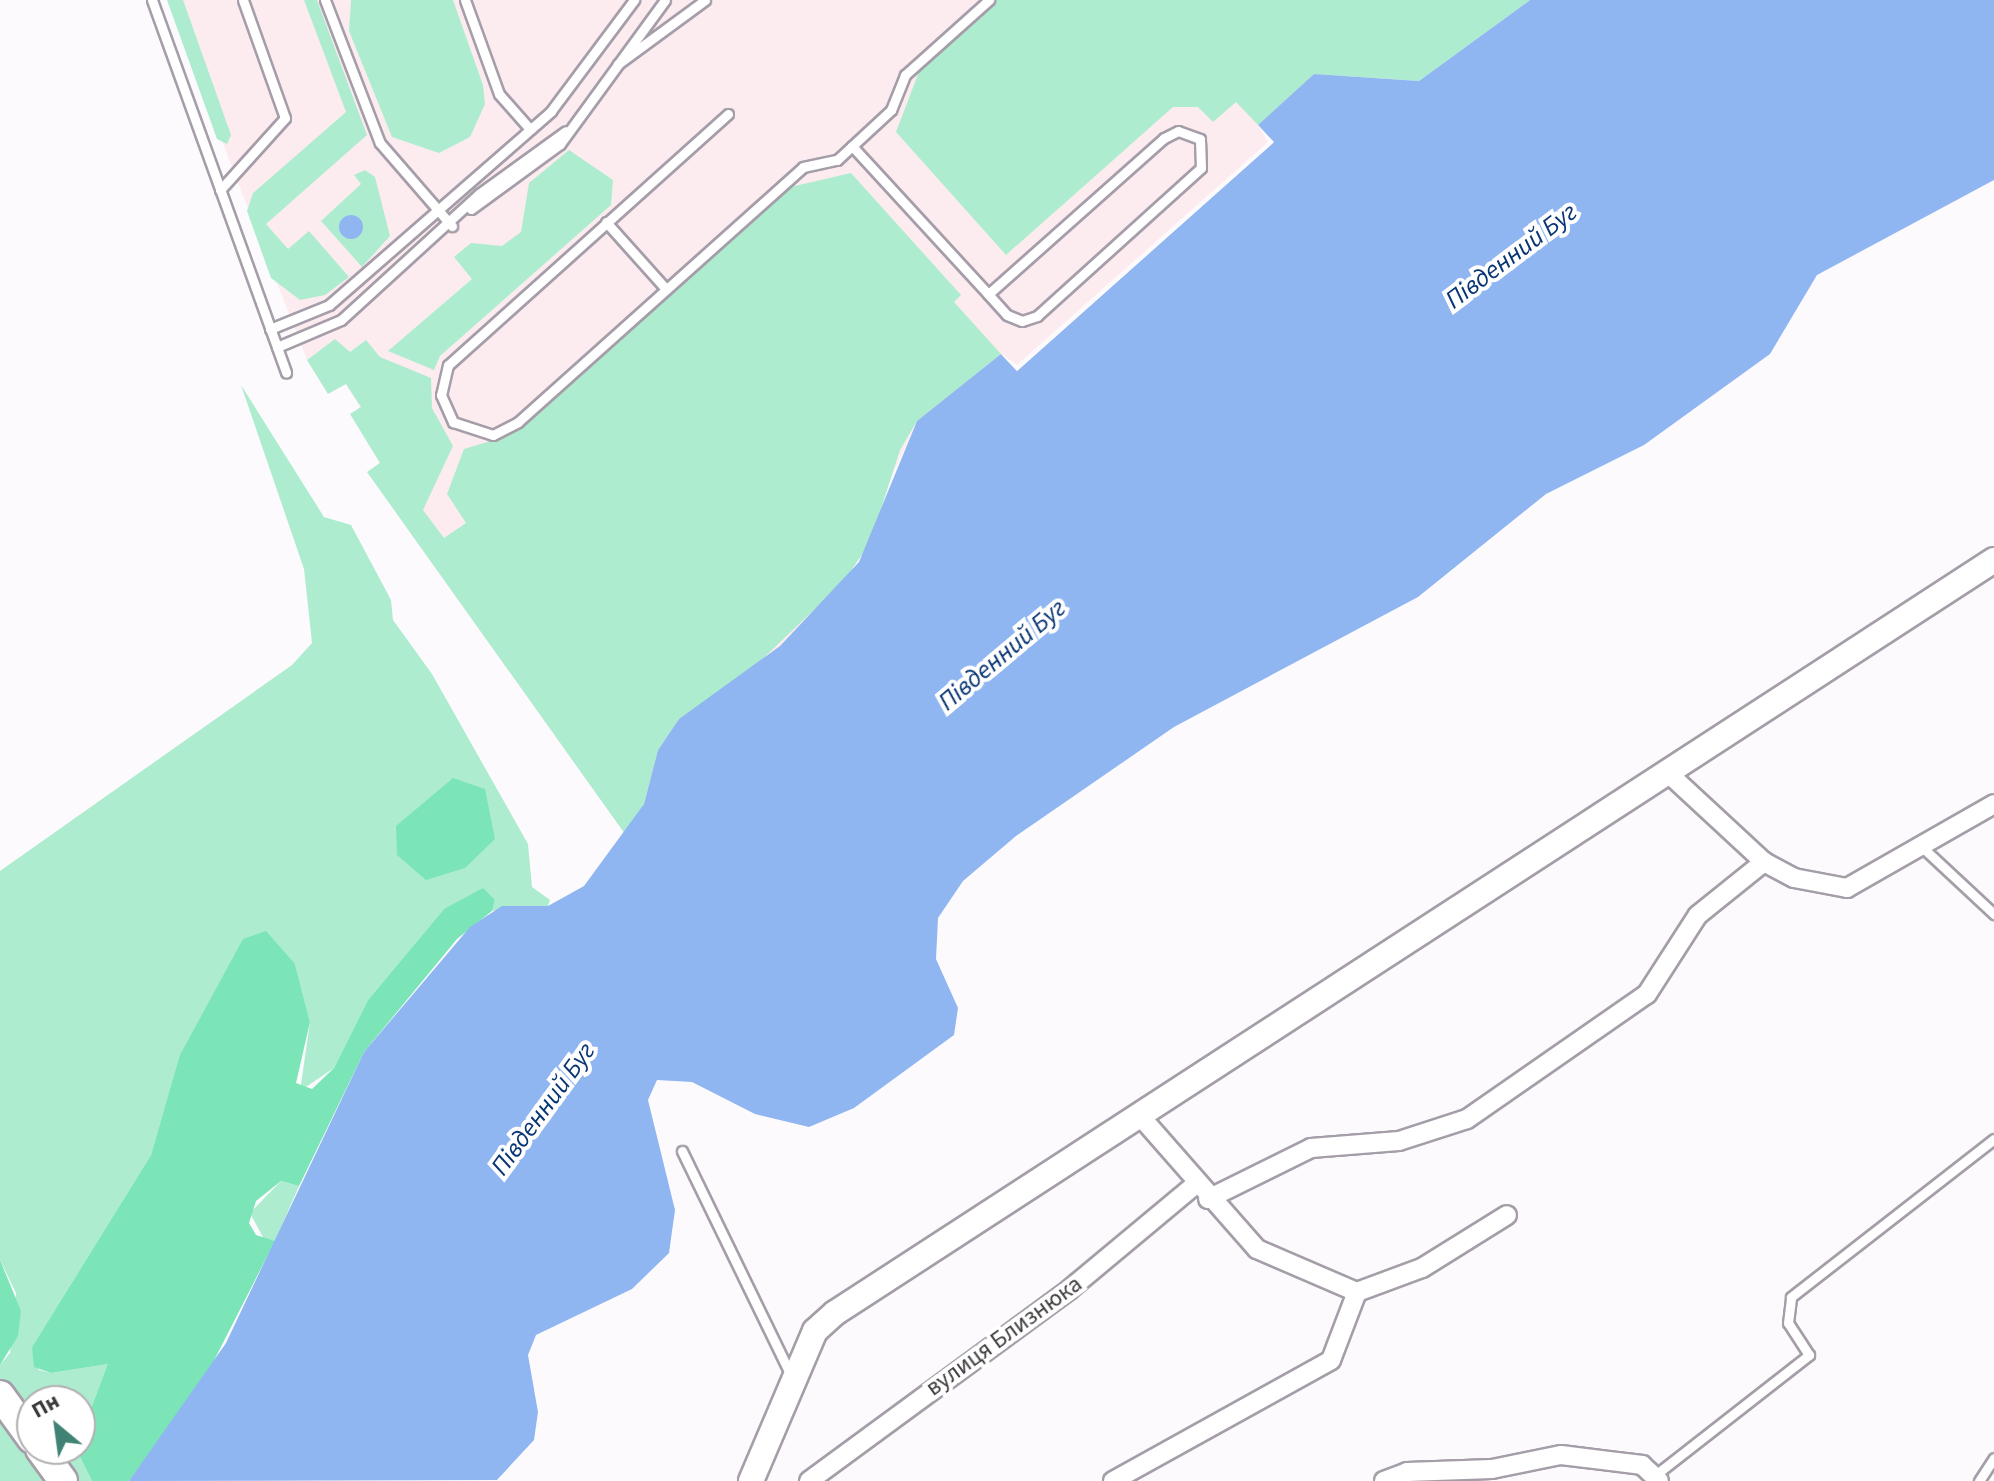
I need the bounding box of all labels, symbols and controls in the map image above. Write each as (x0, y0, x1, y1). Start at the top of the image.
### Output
water label: Південний Буг (1439, 196, 1583, 316)
water label: Південний Буг (932, 593, 1072, 717)
water label: Південний Буг (484, 1037, 602, 1181)
street label: вулиця Близнюка (920, 1270, 1088, 1402)
north arrow (16, 1385, 96, 1465)
text: Пн (26, 1385, 65, 1426)

